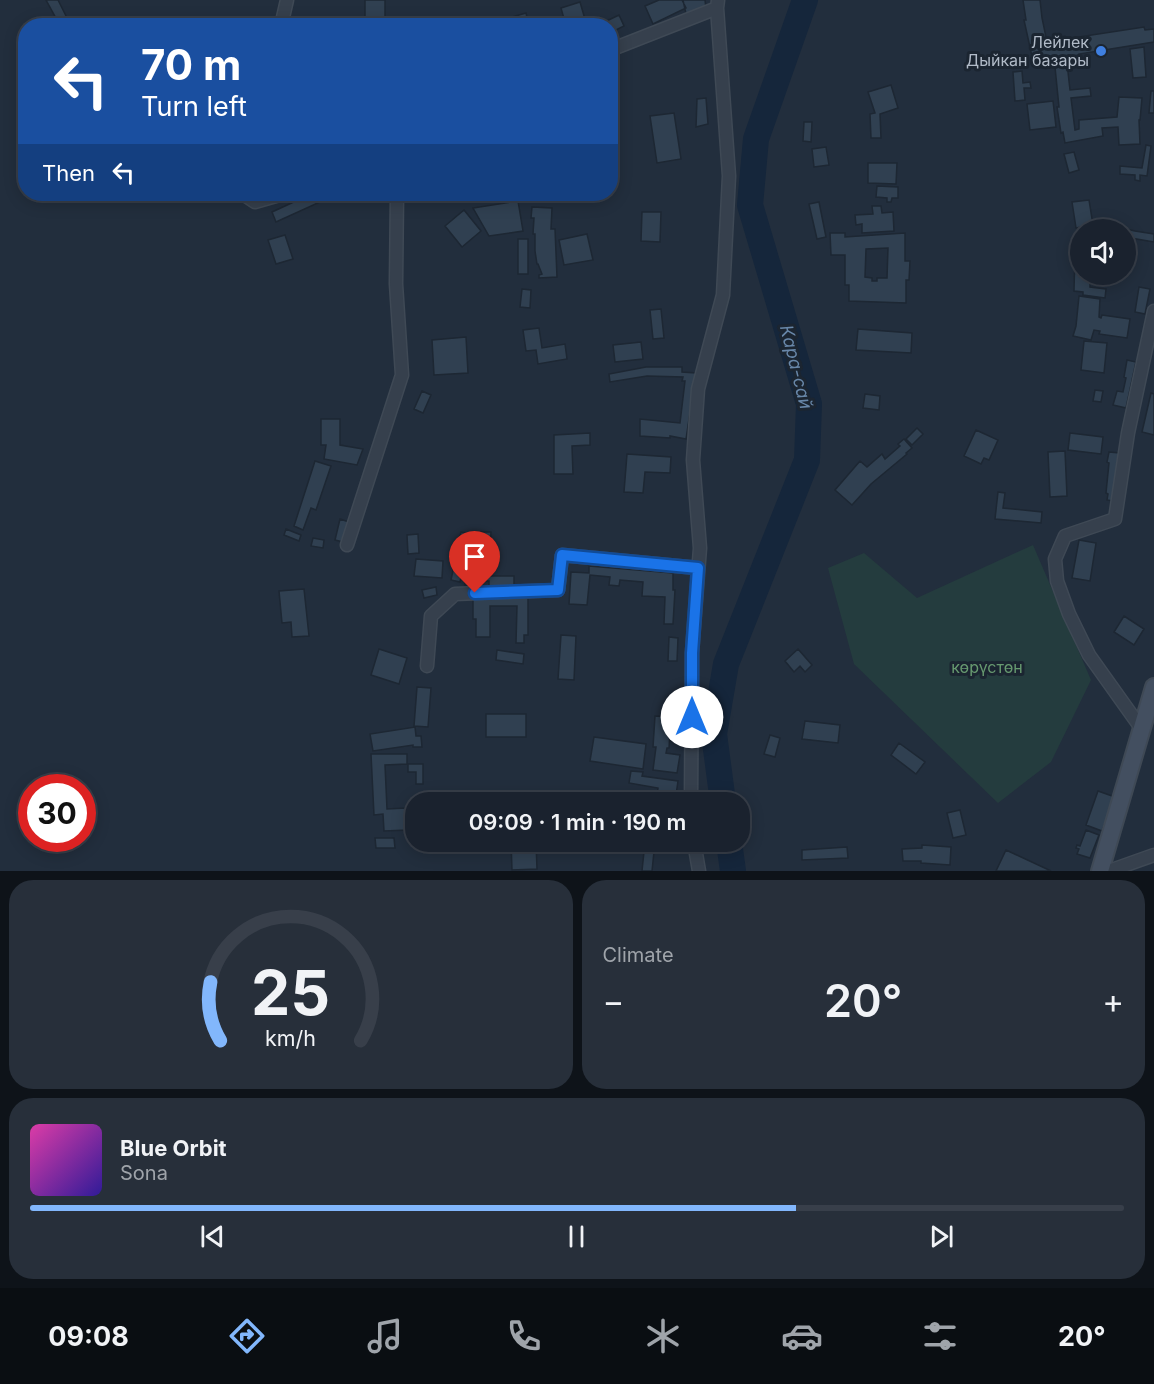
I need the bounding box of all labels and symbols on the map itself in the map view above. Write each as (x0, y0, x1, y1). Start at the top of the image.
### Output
place label: Лейлек Дыйкан базары (966, 32, 1089, 70)
marker: Лейлек Дыйкан базары (1094, 44, 1108, 58)
water label: Кара-сай (776, 323, 817, 411)
pin (449, 531, 500, 593)
park label: көрүстөн (951, 657, 1023, 677)
position arrow (660, 685, 724, 749)
speed limit sign: 30 (18, 774, 96, 852)

